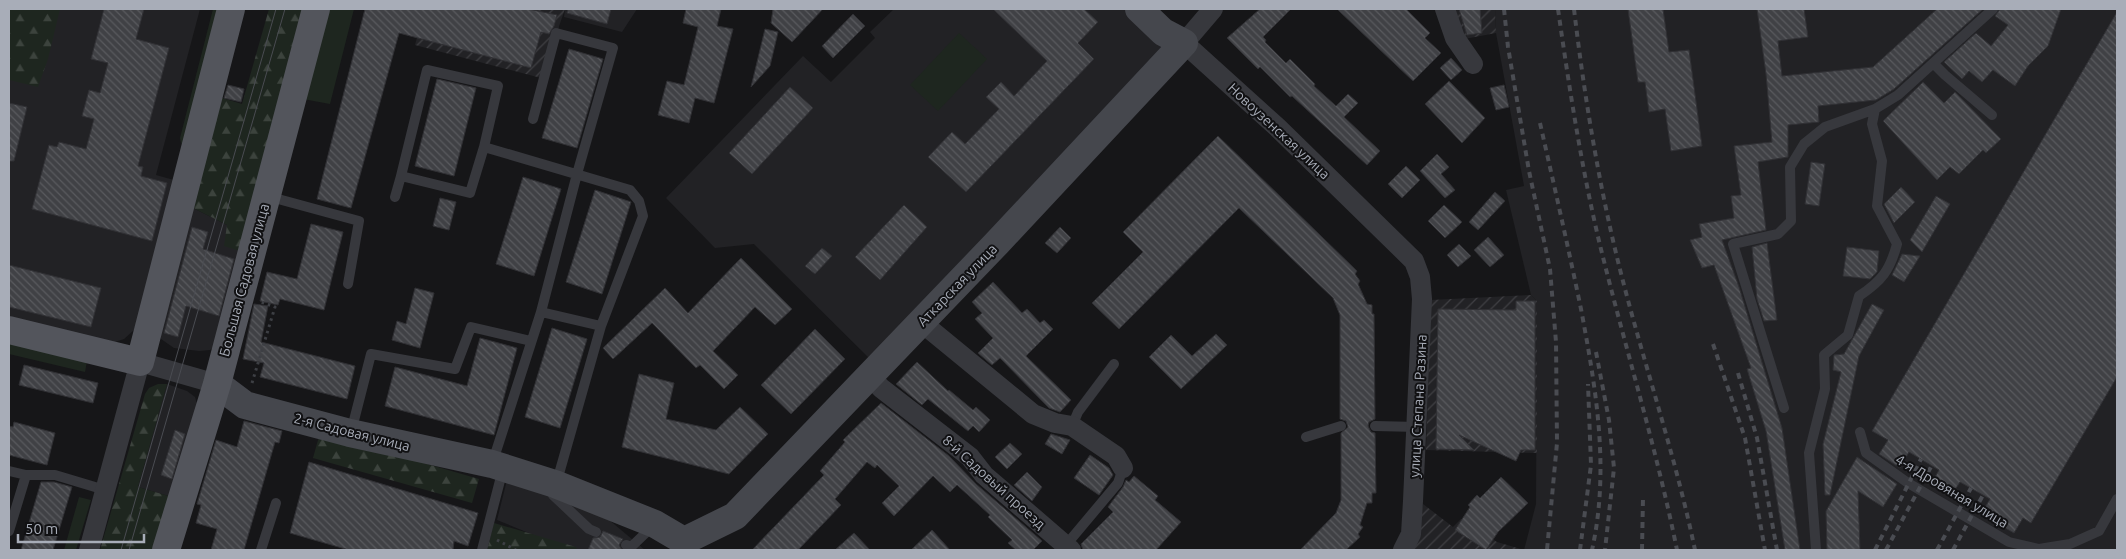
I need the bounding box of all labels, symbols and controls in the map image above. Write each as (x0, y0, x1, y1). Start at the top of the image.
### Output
street label: Новоузенская улица (1225, 80, 1333, 182)
street label: Большая Садовая улица (216, 202, 272, 358)
street label: Аткарская улица (914, 241, 1000, 329)
street label: улица Степана Разина (1406, 334, 1430, 478)
street label: 2-я Садовая улица (292, 410, 412, 454)
street label: 8-й Садовый проезд (939, 432, 1049, 532)
street label: 4-я Дровяная улица (1893, 451, 2011, 531)
scale bar (18, 512, 144, 544)
text: 50 m (25, 520, 58, 537)

